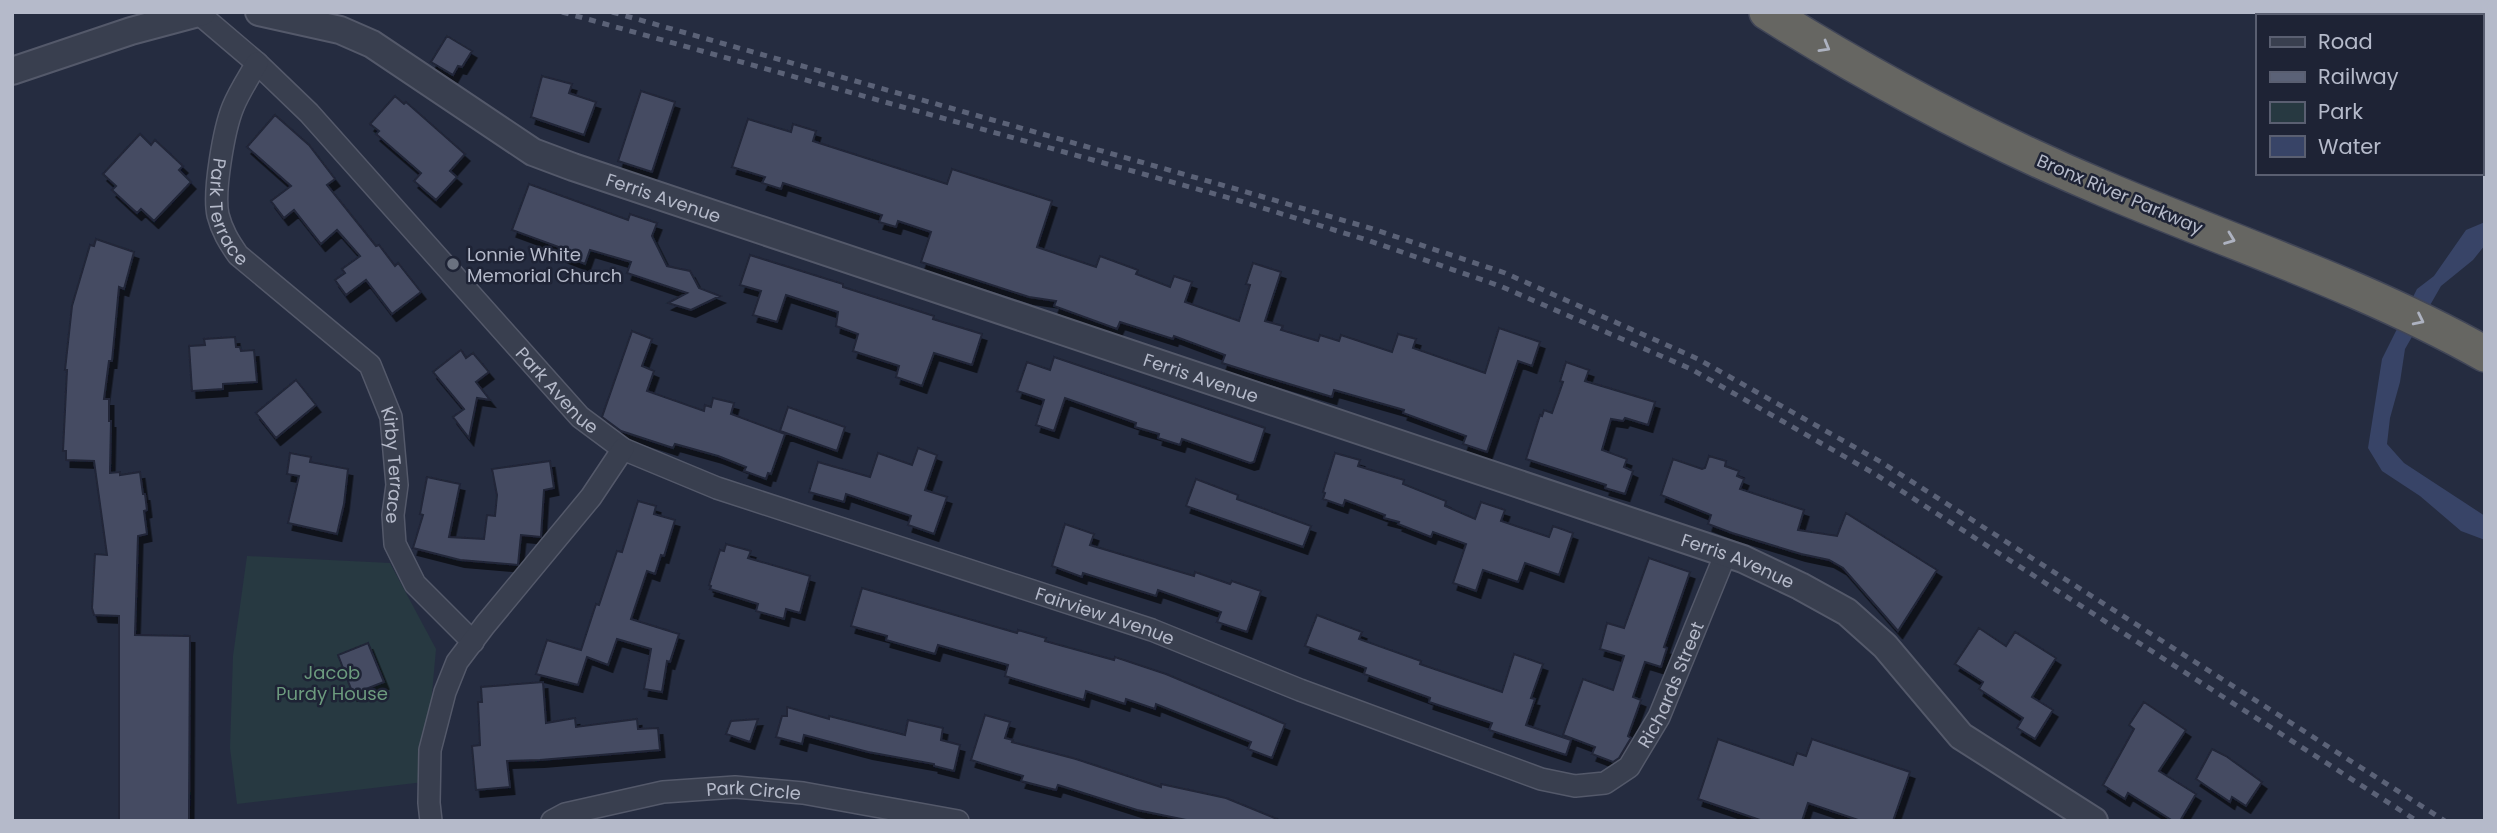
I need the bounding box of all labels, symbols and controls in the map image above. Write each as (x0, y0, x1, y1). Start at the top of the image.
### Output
legend (2256, 14, 2483, 175)
text: Road (2318, 27, 2373, 56)
one-way arrow (1818, 39, 1831, 52)
text: Railway (2318, 62, 2399, 91)
text: Park (2318, 97, 2363, 126)
text: Water (2318, 132, 2381, 161)
street label: Bronx River Parkway (2033, 148, 2207, 240)
street label: Park Terrace (204, 156, 254, 271)
street label: Ferris Avenue (603, 166, 724, 228)
one-way arrow (2223, 231, 2235, 245)
place label: Lonnie White Memorial Church (467, 242, 622, 288)
marker: Lonnie White Memorial Church (445, 256, 461, 272)
one-way arrow (2412, 312, 2424, 326)
street label: Park Avenue (510, 341, 604, 439)
street label: Ferris Avenue (1140, 347, 1262, 408)
street label: Kirby Terrace (375, 402, 410, 524)
street label: Ferris Avenue (1678, 527, 1799, 594)
street label: Fairview Avenue (1032, 580, 1179, 650)
street label: Richards Street (1631, 618, 1709, 752)
park label: Jacob Purdy House (276, 660, 388, 706)
street label: Park Circle (705, 774, 802, 805)

